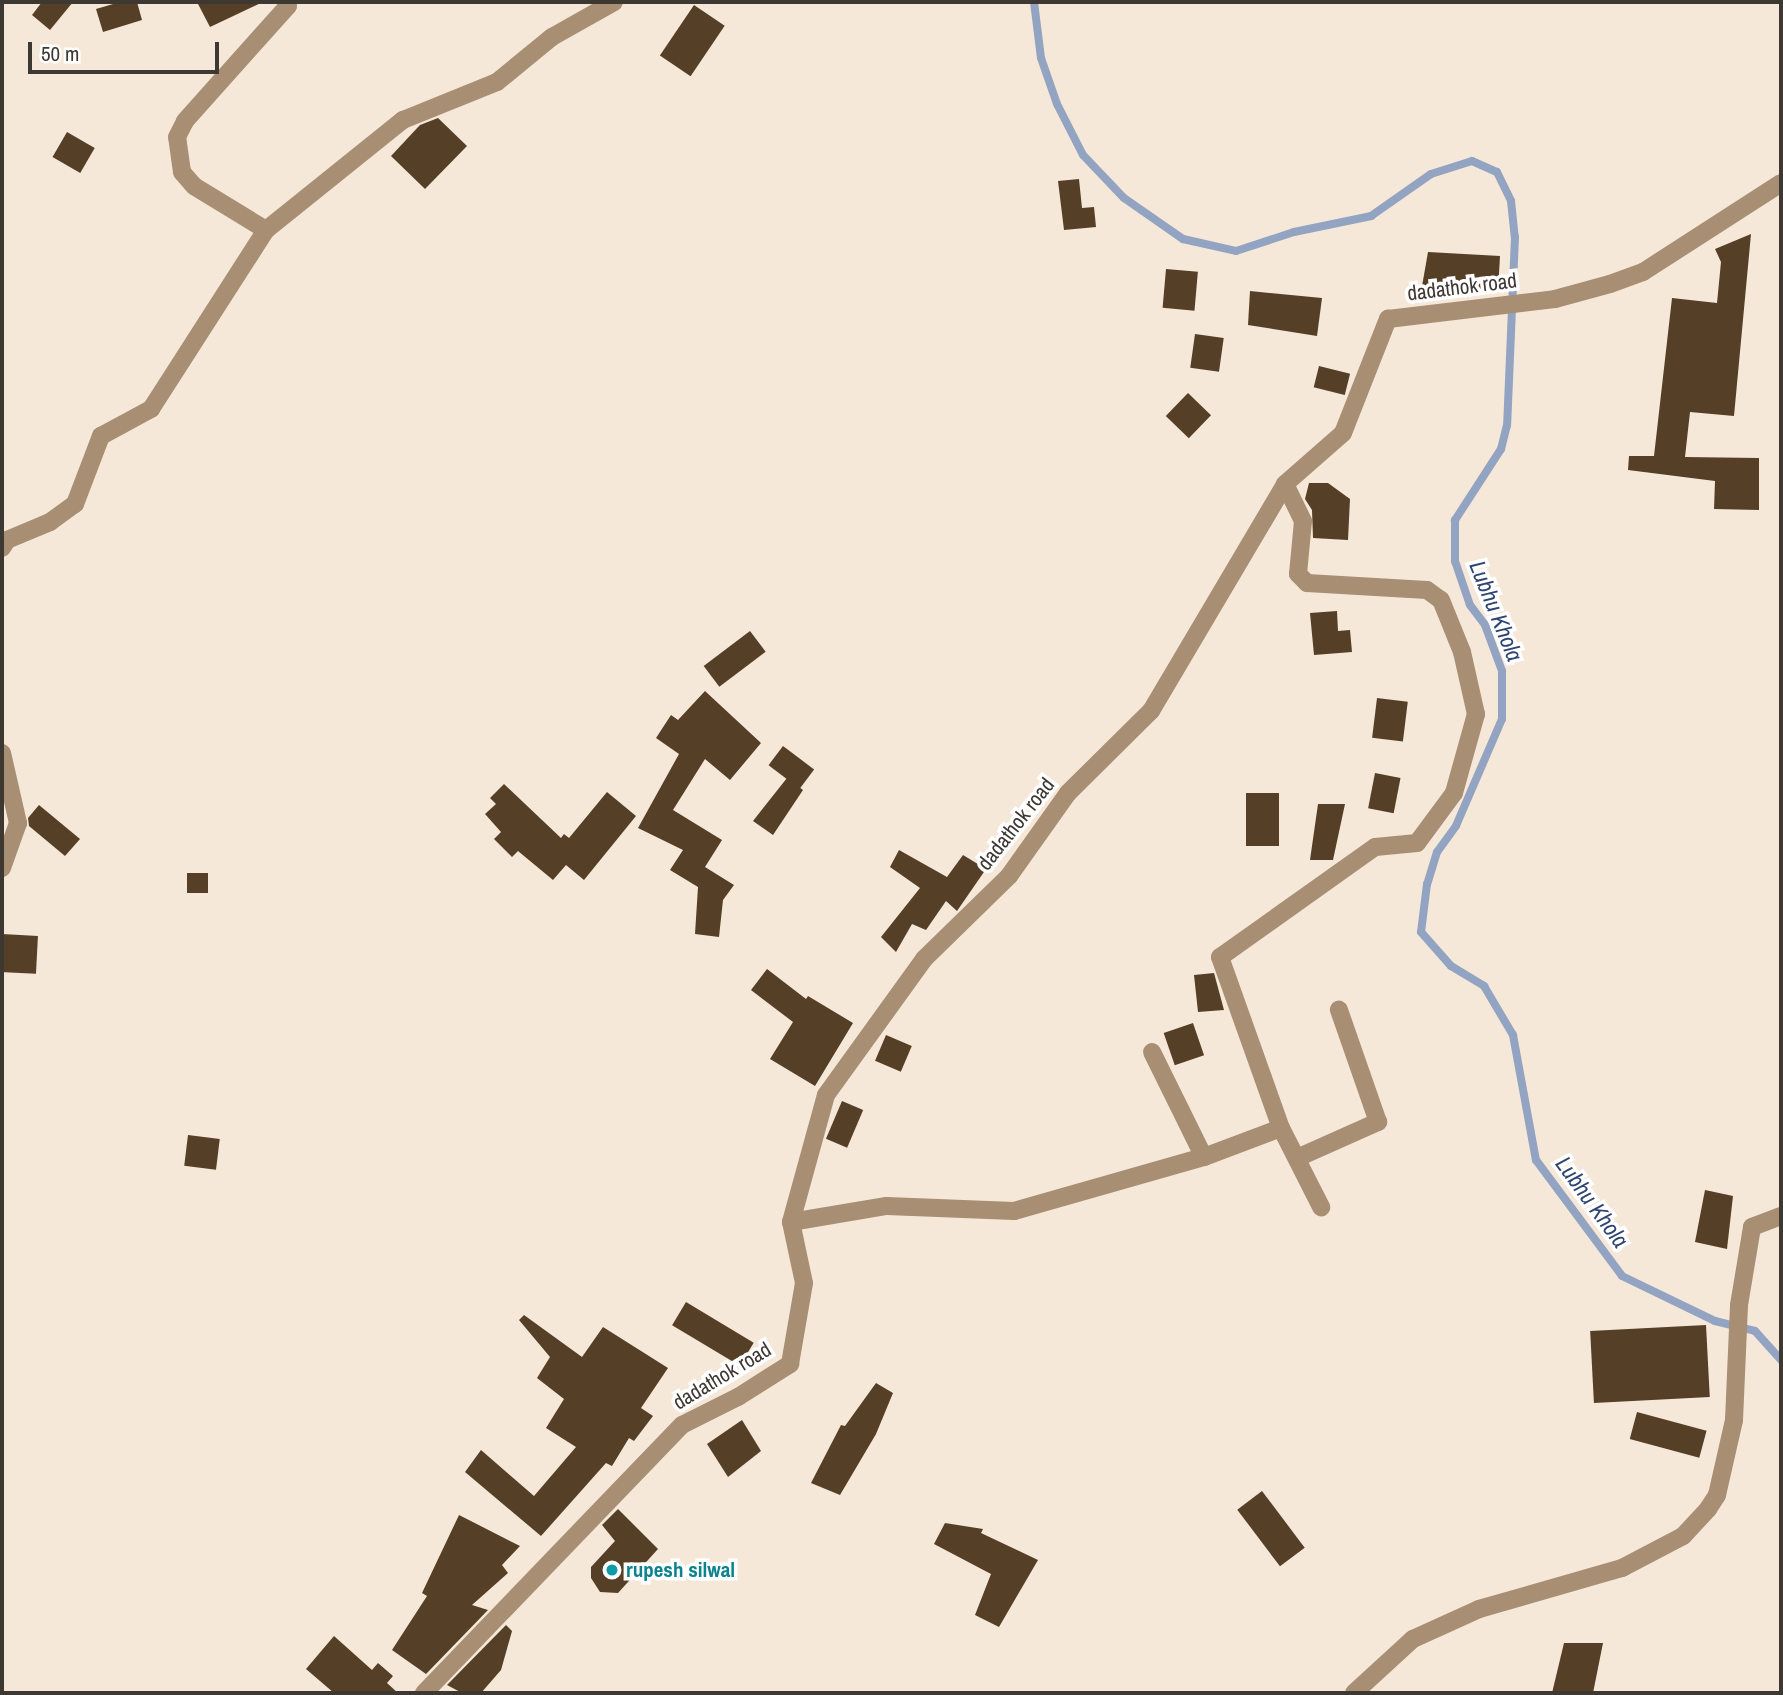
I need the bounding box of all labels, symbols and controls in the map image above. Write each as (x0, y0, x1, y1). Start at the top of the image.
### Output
scale bar (32, 28, 222, 72)
text: 50 m (41, 39, 79, 68)
street label: dadathok road (1406, 268, 1518, 306)
water label: Lubhu Khola (1463, 557, 1529, 665)
street label: dadathok road (972, 773, 1060, 875)
water label: Lubhu Khola (1550, 1151, 1634, 1253)
street label: dadathok road (668, 1337, 776, 1415)
place label: rupesh silwal (626, 1557, 735, 1583)
marker: rupesh silwal (604, 1562, 620, 1578)

